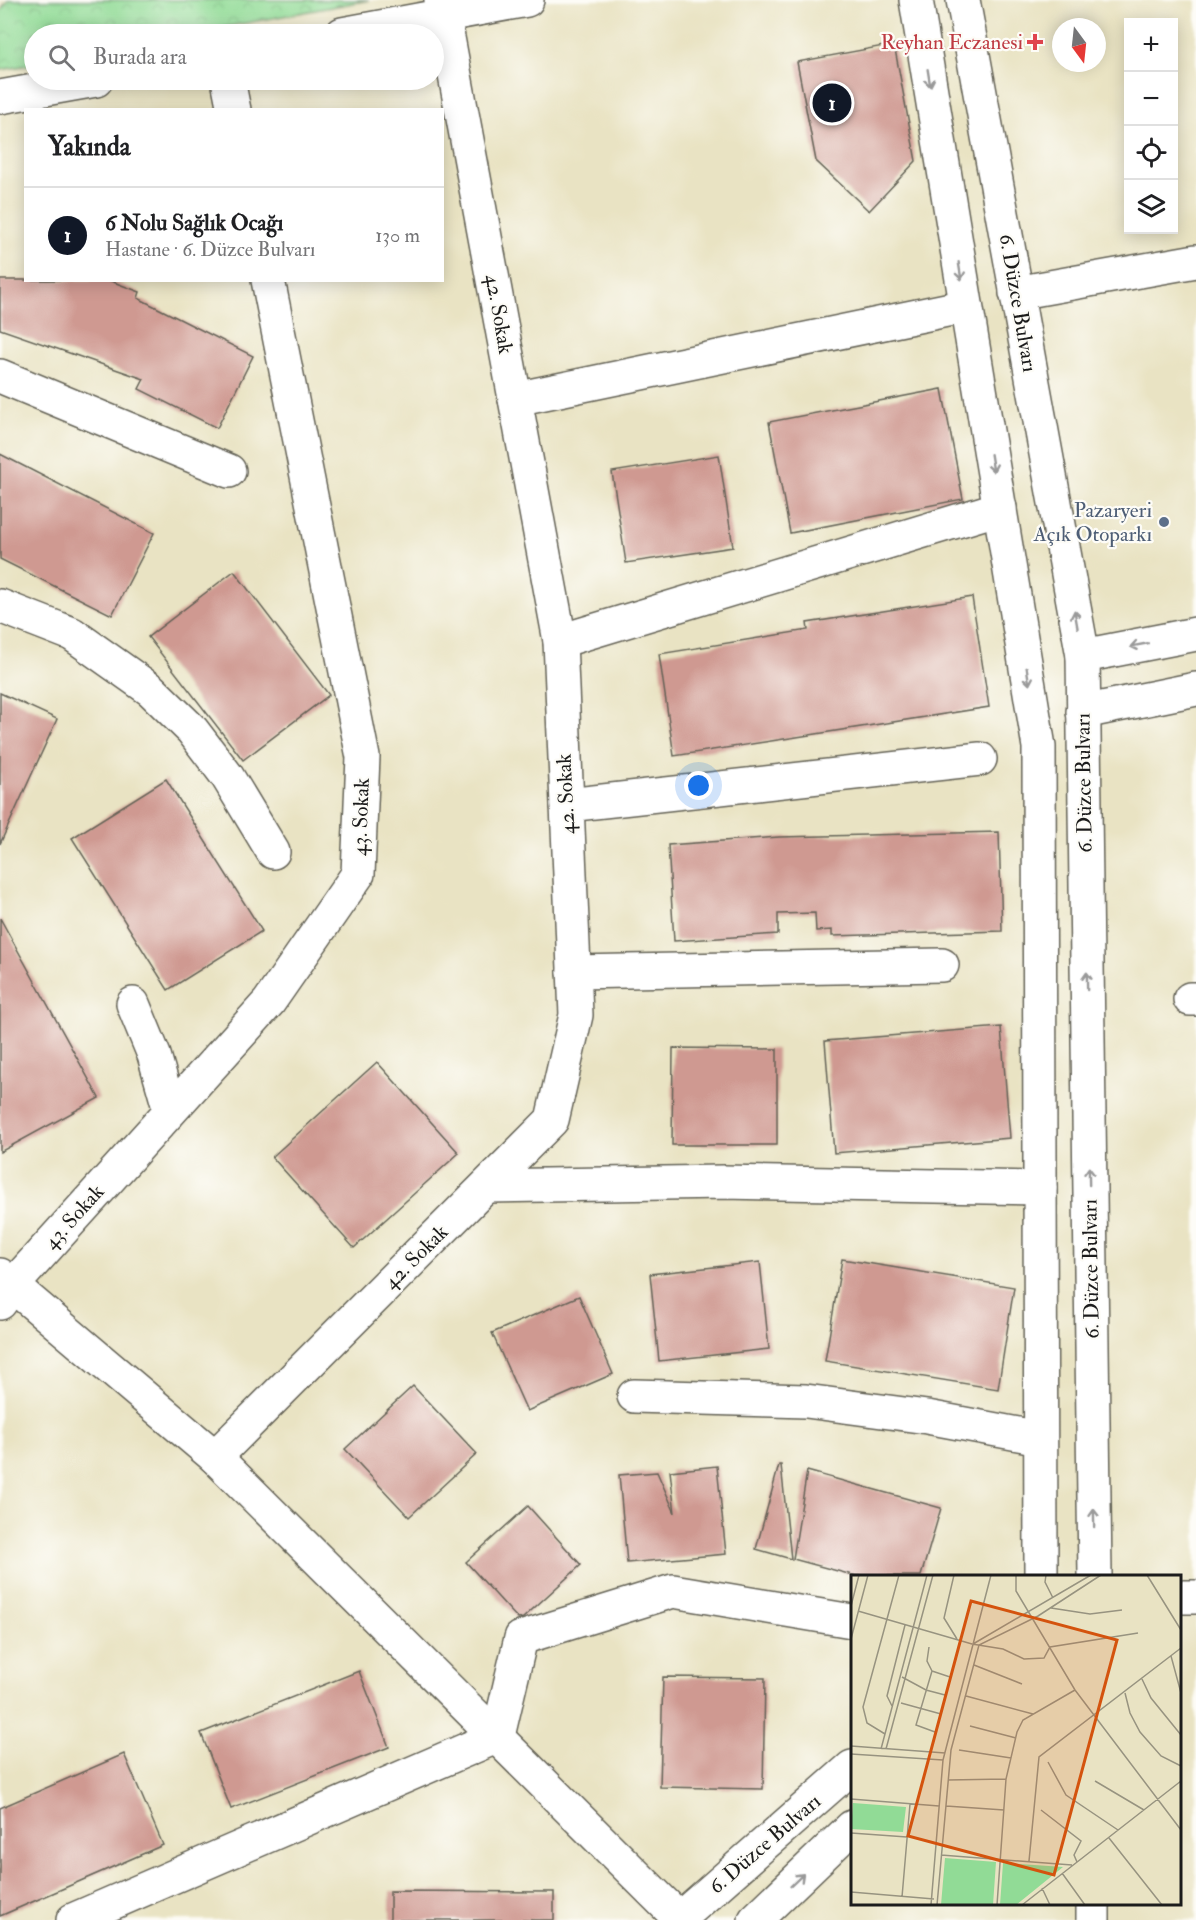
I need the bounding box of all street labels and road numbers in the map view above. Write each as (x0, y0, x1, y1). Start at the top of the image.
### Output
street label: 6. Düzce Bulvarı (993, 232, 1044, 375)
street label: 42. Sokak (479, 272, 519, 356)
street label: 6. Düzce Bulvarı (1069, 712, 1099, 853)
street label: 42. Sokak (550, 753, 582, 835)
street label: 43. Sokak (346, 777, 376, 857)
street label: 43. Sokak (38, 1179, 110, 1255)
street label: 6. Düzce Bulvarı (1076, 1198, 1106, 1339)
street label: 42. Sokak (378, 1219, 454, 1295)
street label: 6. Düzce Bulvarı (703, 1788, 827, 1900)

